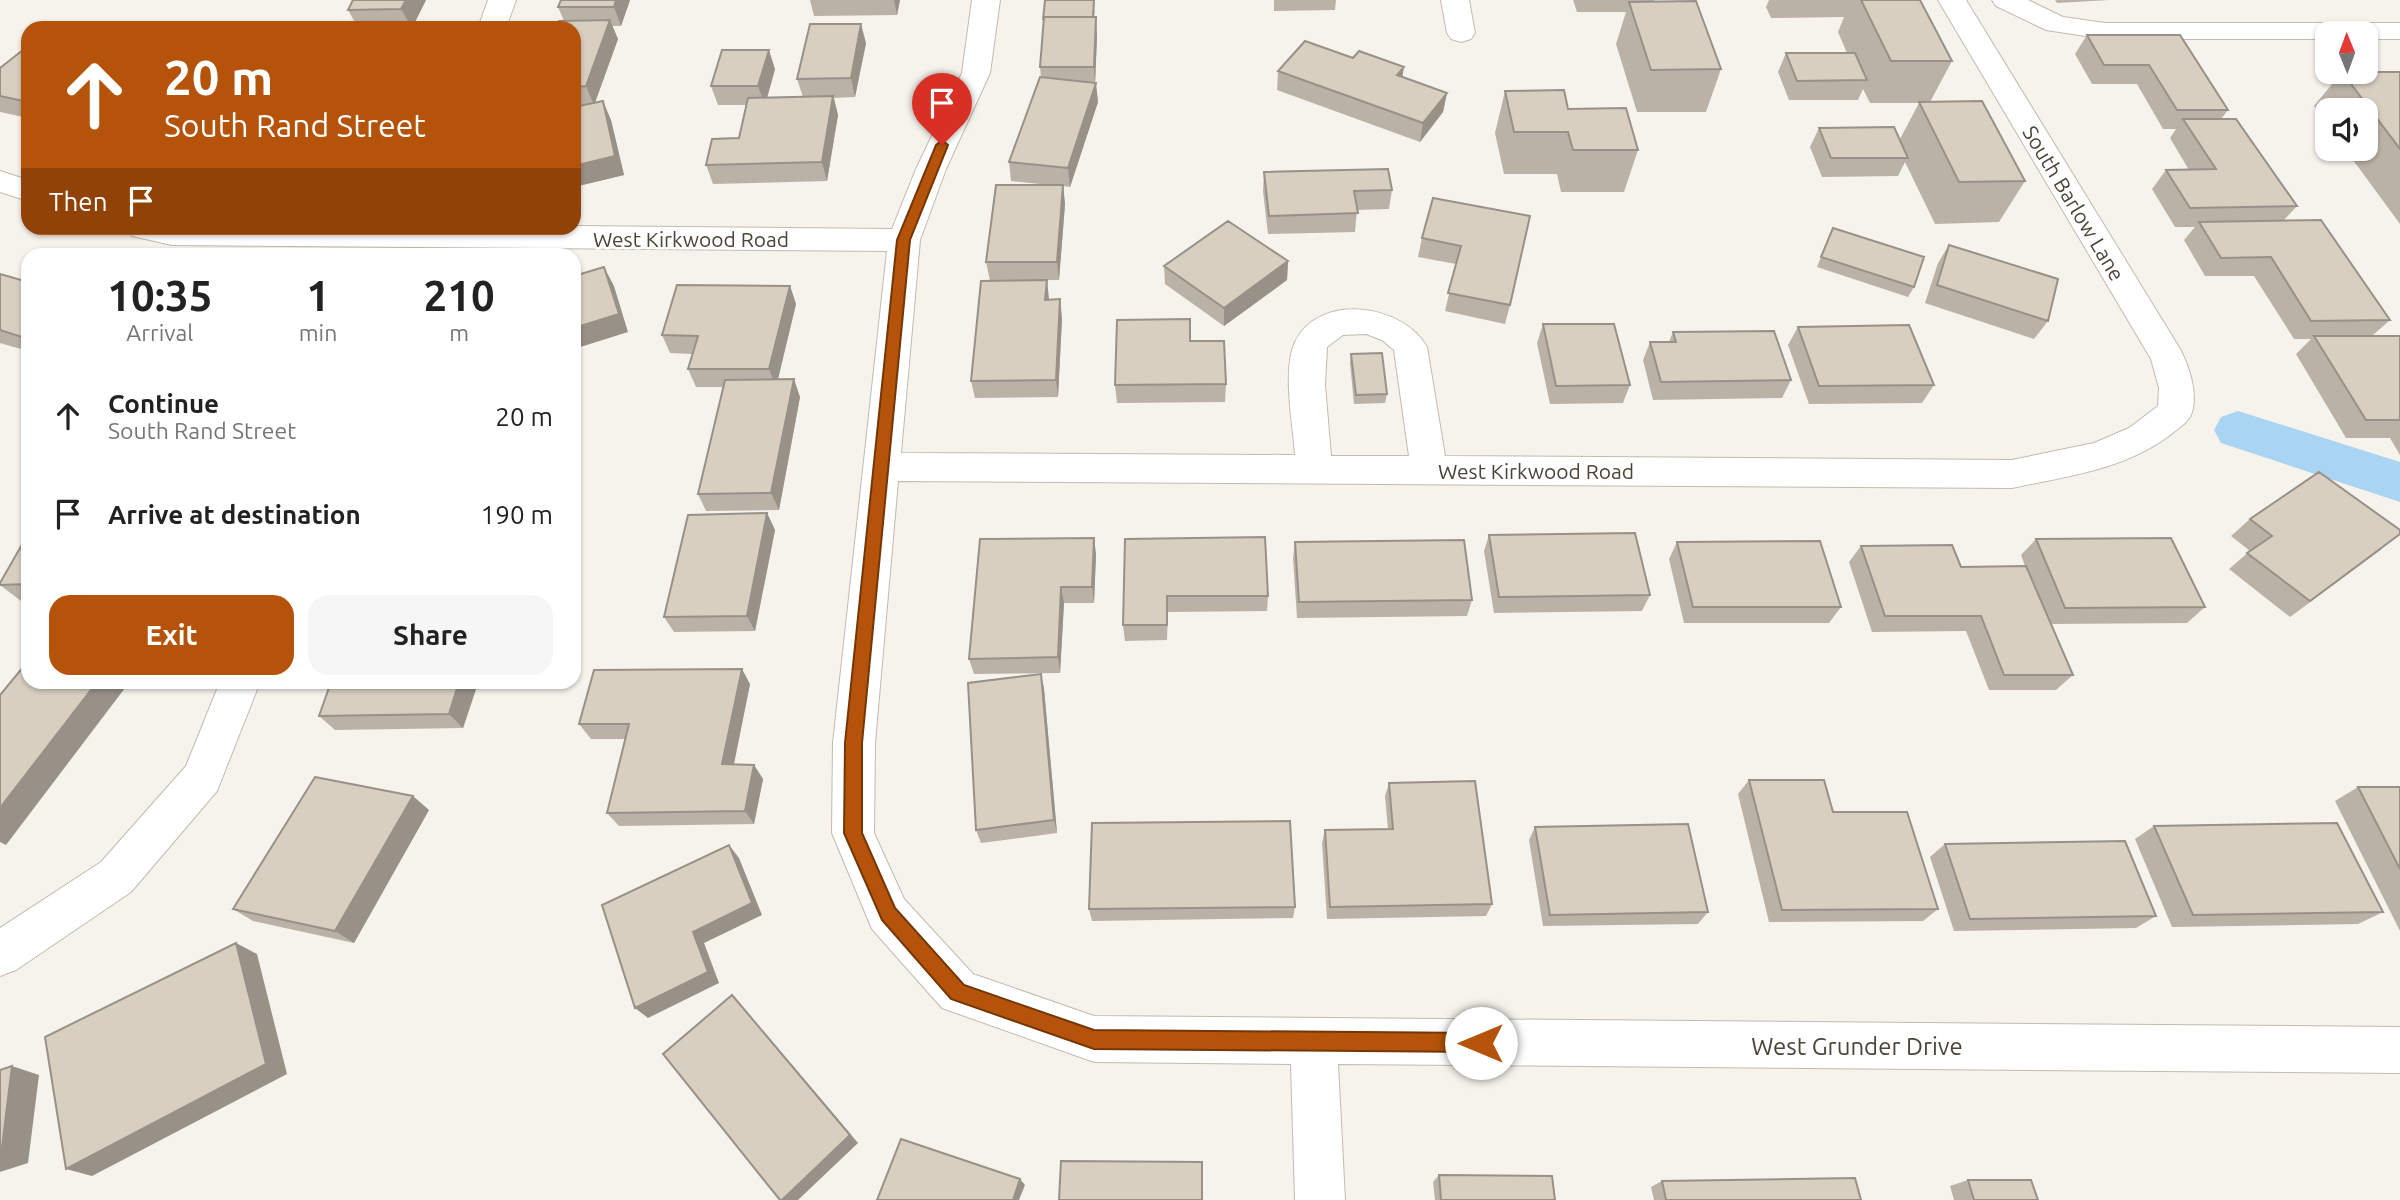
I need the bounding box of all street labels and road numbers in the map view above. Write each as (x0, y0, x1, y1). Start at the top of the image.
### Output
street label: South Barlow Lane (2018, 121, 2130, 285)
street label: West Kirkwood Road (593, 227, 789, 251)
street label: West Kirkwood Road (1438, 459, 1634, 483)
street label: West Grunder Drive (1751, 1033, 1963, 1060)

